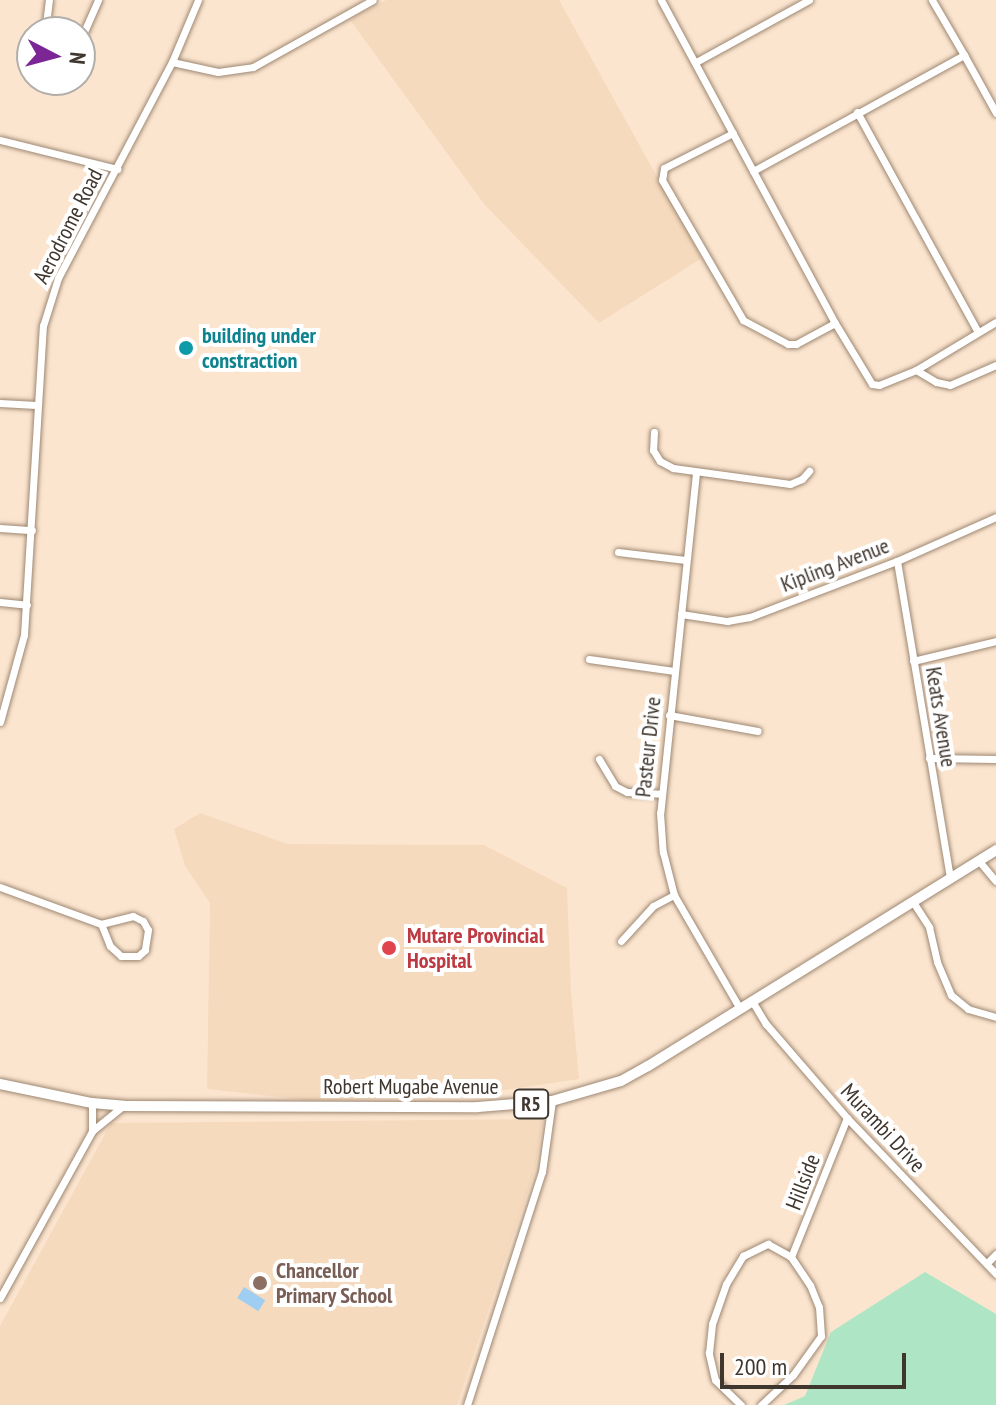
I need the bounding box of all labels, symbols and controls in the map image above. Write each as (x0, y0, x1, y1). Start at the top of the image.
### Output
north arrow (16, 16, 96, 96)
text: N (63, 51, 92, 66)
street label: Aerodrome Road (28, 164, 108, 288)
place label: building under constraction (202, 322, 316, 374)
marker: building under constraction (177, 339, 195, 357)
street label: Kipling Avenue (777, 532, 893, 598)
street label: Keats Avenue (920, 665, 962, 769)
street label: Pasteur Drive (630, 696, 666, 798)
place label: Mutare Provincial Hospital (407, 922, 544, 974)
marker: Mutare Provincial Hospital (378, 937, 400, 959)
street label: Robert Mugabe Avenue (323, 1074, 499, 1100)
street label: Murambi Drive (835, 1078, 931, 1178)
road number: R5 (513, 1088, 549, 1120)
street label: Hillside (780, 1150, 826, 1214)
place label: Chancellor Primary School (276, 1257, 393, 1308)
marker: Chancellor Primary School (251, 1274, 269, 1292)
scale bar (724, 1337, 910, 1387)
text: 200 m (734, 1351, 787, 1382)

